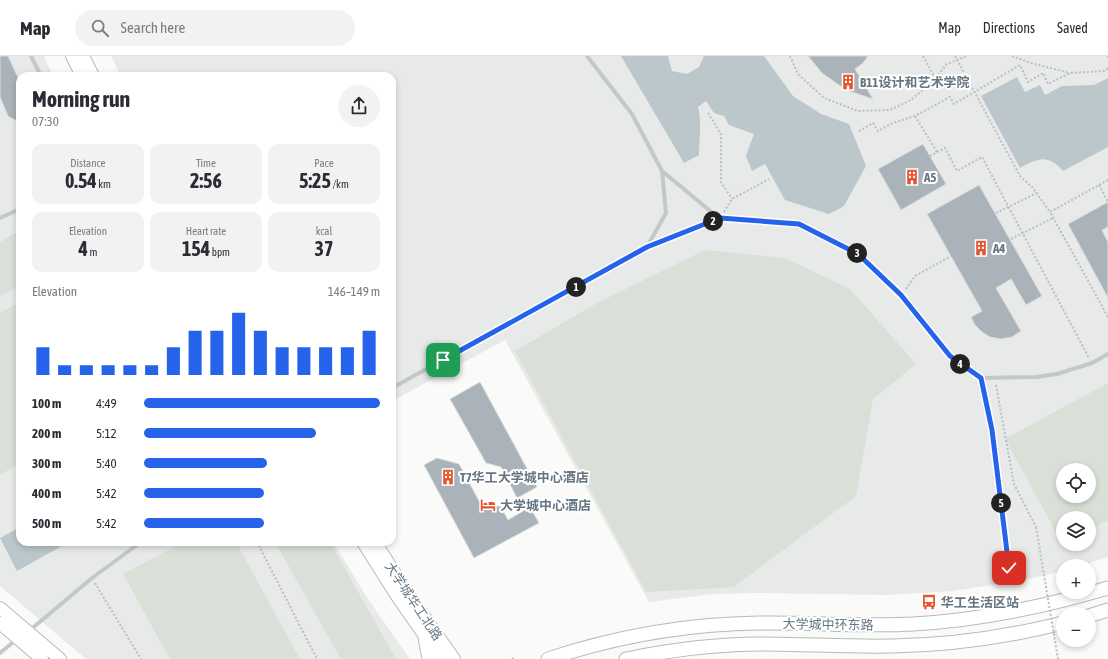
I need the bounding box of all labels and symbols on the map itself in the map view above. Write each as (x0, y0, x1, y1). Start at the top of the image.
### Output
building icon: B11设计和艺术学院 (839, 73, 857, 91)
place label: B11设计和艺术学院 (860, 75, 969, 90)
building icon: A5 (903, 168, 921, 186)
place label: A5 (923, 170, 936, 185)
pin: 2 (703, 211, 723, 231)
building icon: A4 (972, 239, 990, 257)
place label: A4 (992, 241, 1005, 256)
pin: 3 (847, 243, 867, 263)
pin: 1 (566, 277, 586, 297)
pin (426, 343, 460, 377)
pin: 4 (950, 354, 970, 374)
building icon: T7华工大学城中心酒店 (439, 468, 457, 486)
place label: T7华工大学城中心酒店 (460, 470, 589, 485)
pin: 5 (991, 493, 1011, 513)
hotel icon: 大学城中心酒店 (479, 496, 497, 514)
place label: 大学城中心酒店 (500, 498, 591, 513)
pin (992, 551, 1026, 585)
street label: 大学城华工北路 (382, 559, 445, 643)
bus stop icon: 华工生活区站 (920, 593, 938, 611)
place label: 华工生活区站 (941, 595, 1019, 610)
street label: 大学城中环东路 (782, 616, 874, 633)

